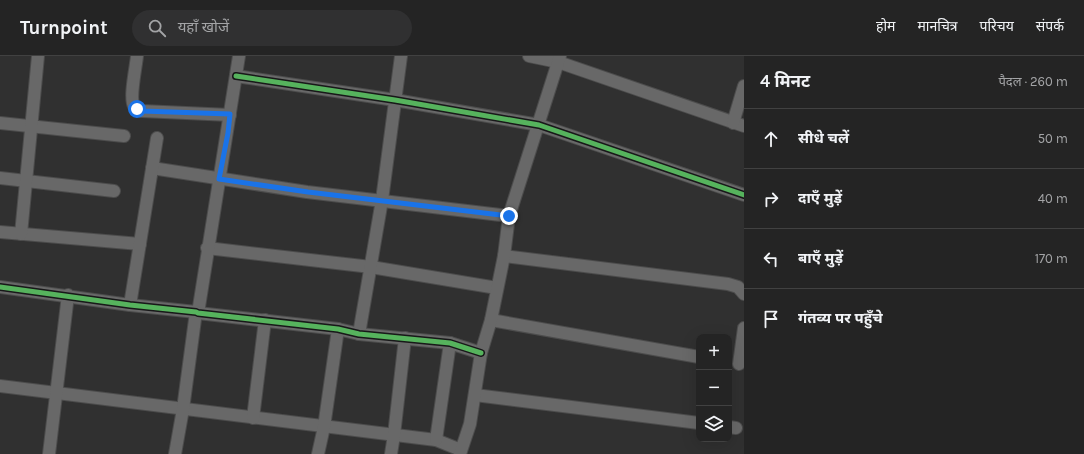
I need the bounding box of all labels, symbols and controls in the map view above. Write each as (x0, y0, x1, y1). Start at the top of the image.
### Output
search box (132, 10, 412, 46)
text: Turnpoint (20, 17, 108, 39)
icon: search (146, 17, 168, 39)
text: यहाँ खोजें (178, 18, 229, 36)
text: होम (876, 18, 895, 35)
text: मानचित्र (917, 18, 958, 35)
text: परिचय (980, 18, 1014, 35)
text: संपर्क (1036, 18, 1064, 35)
text: 4 मिनट (760, 71, 810, 91)
text: पैदल · 260 m (998, 74, 1068, 89)
route start (128, 100, 146, 118)
icon: ahead (760, 128, 782, 150)
text: सीधे चलें (798, 129, 849, 147)
text: 50 m (1038, 131, 1068, 146)
icon: right (760, 188, 782, 210)
text: दाएँ मुड़ें (798, 189, 842, 207)
text: 40 m (1038, 191, 1068, 206)
route end (500, 207, 518, 225)
icon: left (760, 248, 782, 270)
text: बाएँ मुड़ें (798, 249, 843, 267)
text: 170 m (1035, 251, 1068, 266)
icon: arrive (760, 308, 782, 330)
text: गंतव्य पर पहुँचे (798, 309, 883, 327)
map controls (696, 334, 732, 442)
button: + (696, 334, 732, 370)
button: − (696, 370, 732, 406)
button: layers (696, 406, 732, 442)

